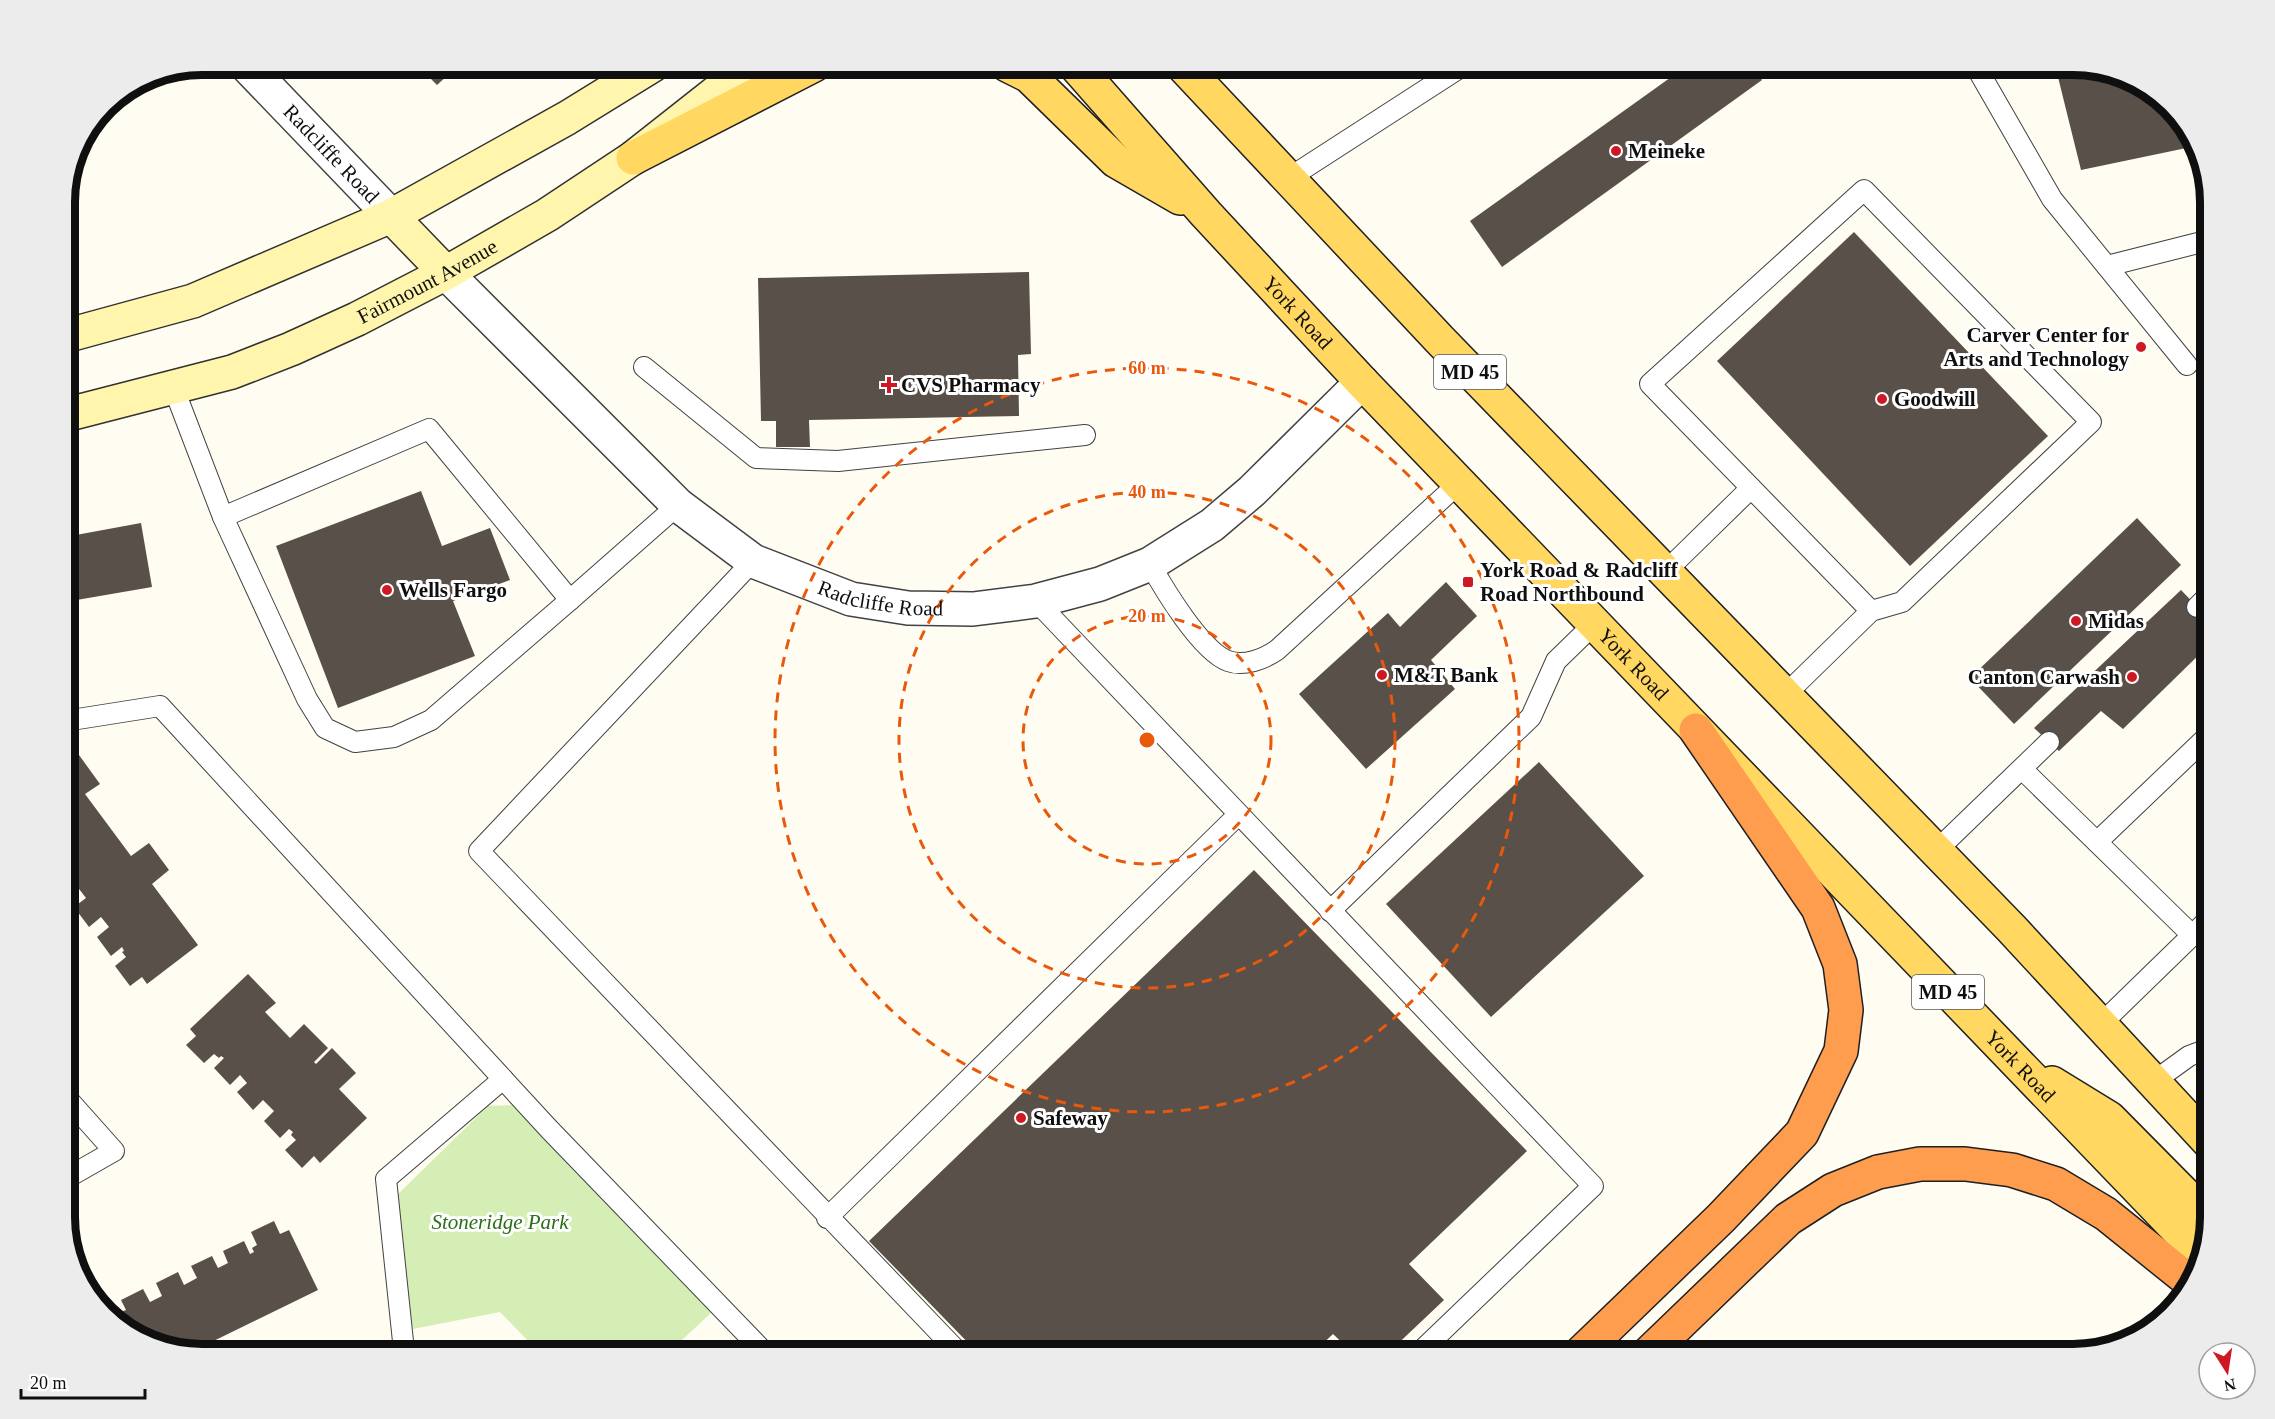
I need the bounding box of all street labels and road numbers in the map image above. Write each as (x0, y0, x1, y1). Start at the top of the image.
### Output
street label: Radcliffe Road (278, 99, 384, 208)
street label: Fairmount Avenue (353, 234, 502, 329)
street label: York Road (1258, 271, 1338, 354)
road number: MD 45 (1434, 355, 1506, 389)
street label: Radcliffe Road (814, 575, 944, 621)
street label: York Road (1593, 623, 1674, 705)
road number: MD 45 (1912, 975, 1984, 1009)
street label: York Road (1980, 1025, 2061, 1107)

